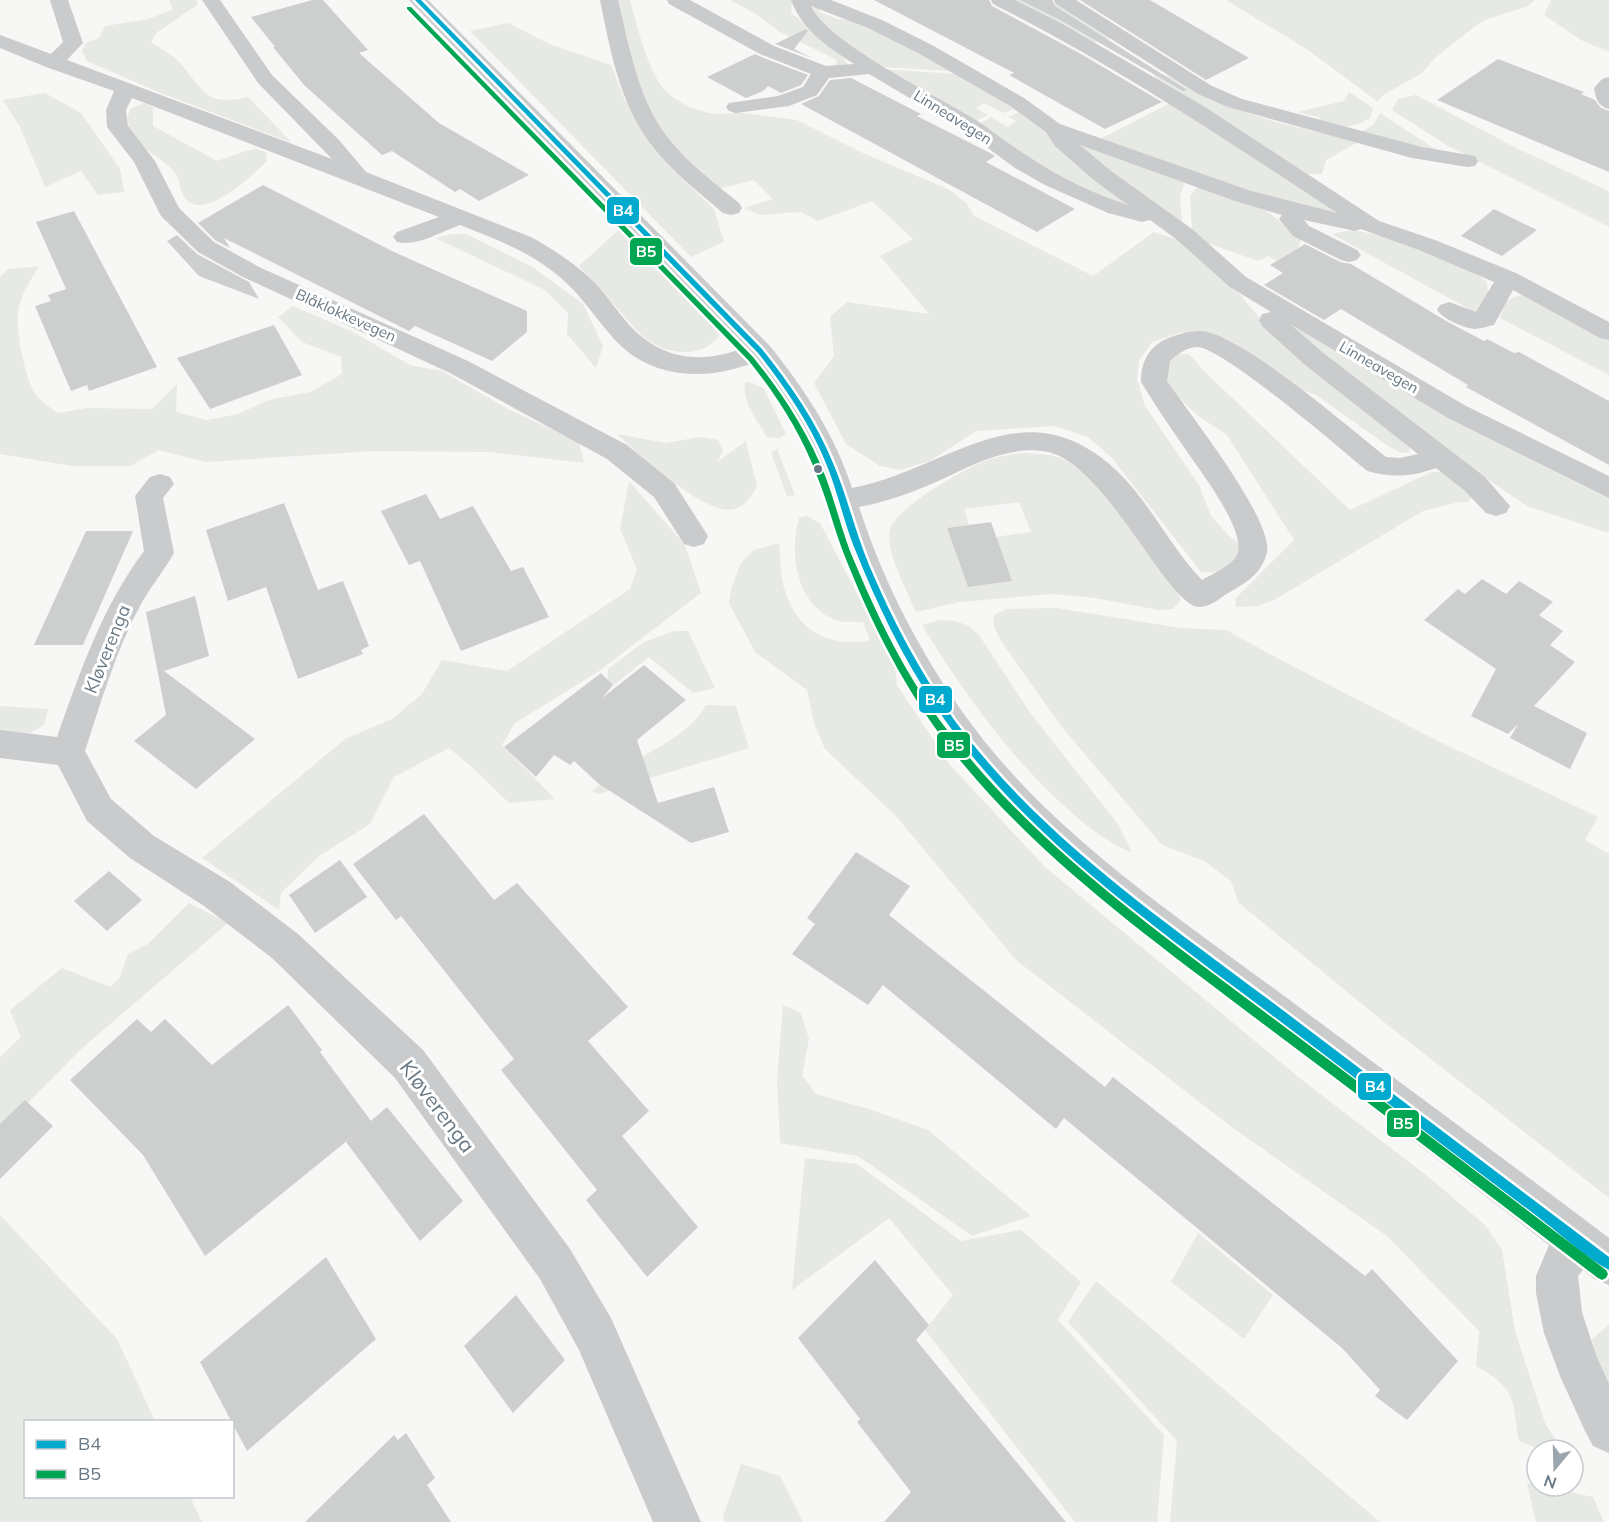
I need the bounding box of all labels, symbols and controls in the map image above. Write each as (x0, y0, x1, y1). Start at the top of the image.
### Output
street label: Linneavegen (910, 86, 996, 148)
line badge: B4 (606, 196, 640, 225)
text: B4 (613, 200, 634, 220)
line badge: B5 (629, 237, 663, 266)
text: B5 (636, 241, 657, 261)
street label: Blåklokkevegen (293, 284, 399, 346)
street label: Linneavegen (1336, 337, 1422, 397)
unlabelled marker (812, 463, 824, 475)
street label: Kløverenga (79, 601, 135, 697)
line badge: B4 (918, 685, 953, 714)
text: B4 (925, 689, 946, 709)
line badge: B5 (936, 731, 971, 759)
text: B5 (944, 735, 965, 755)
street label: Kløverenga (395, 1055, 481, 1157)
line badge: B4 (1357, 1072, 1392, 1101)
text: B4 (1365, 1076, 1386, 1096)
line badge: B5 (1386, 1109, 1420, 1138)
text: B5 (1393, 1113, 1414, 1133)
legend (24, 1420, 234, 1498)
text: B4 (78, 1432, 101, 1455)
north arrow (1525, 1438, 1585, 1498)
text: B5 (78, 1462, 101, 1485)
text: N (1541, 1471, 1559, 1494)

